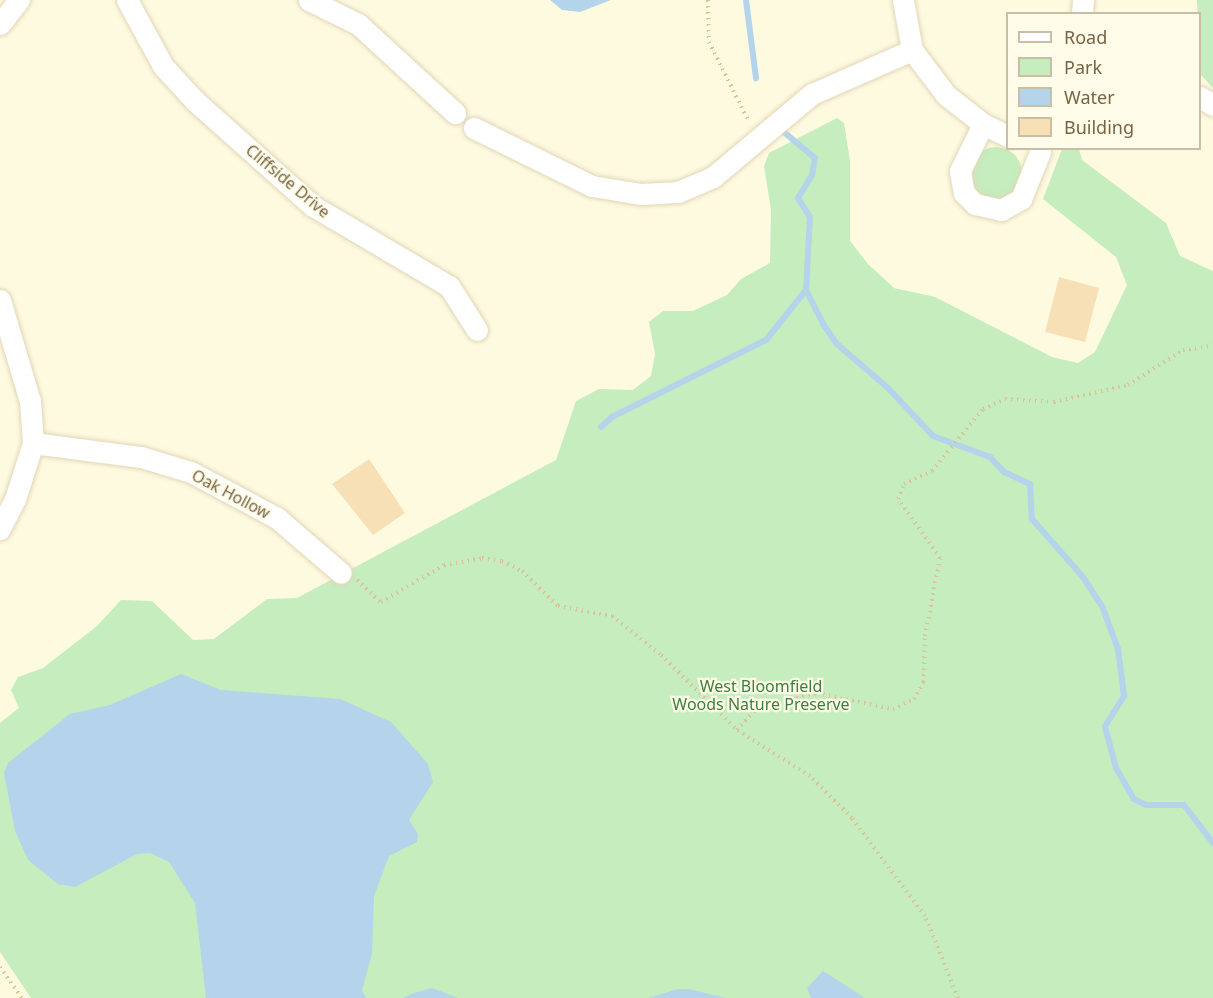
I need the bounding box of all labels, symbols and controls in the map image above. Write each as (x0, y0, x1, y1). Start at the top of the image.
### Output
legend (1006, 12, 1201, 150)
text: Road (1064, 25, 1107, 49)
text: Park (1064, 55, 1102, 79)
text: Water (1064, 85, 1115, 109)
text: Building (1064, 115, 1134, 139)
street label: Cliffside Drive (242, 140, 334, 222)
street label: Oak Hollow (189, 465, 273, 523)
park label: West Bloomfield Woods Nature Preserve (672, 676, 850, 714)

